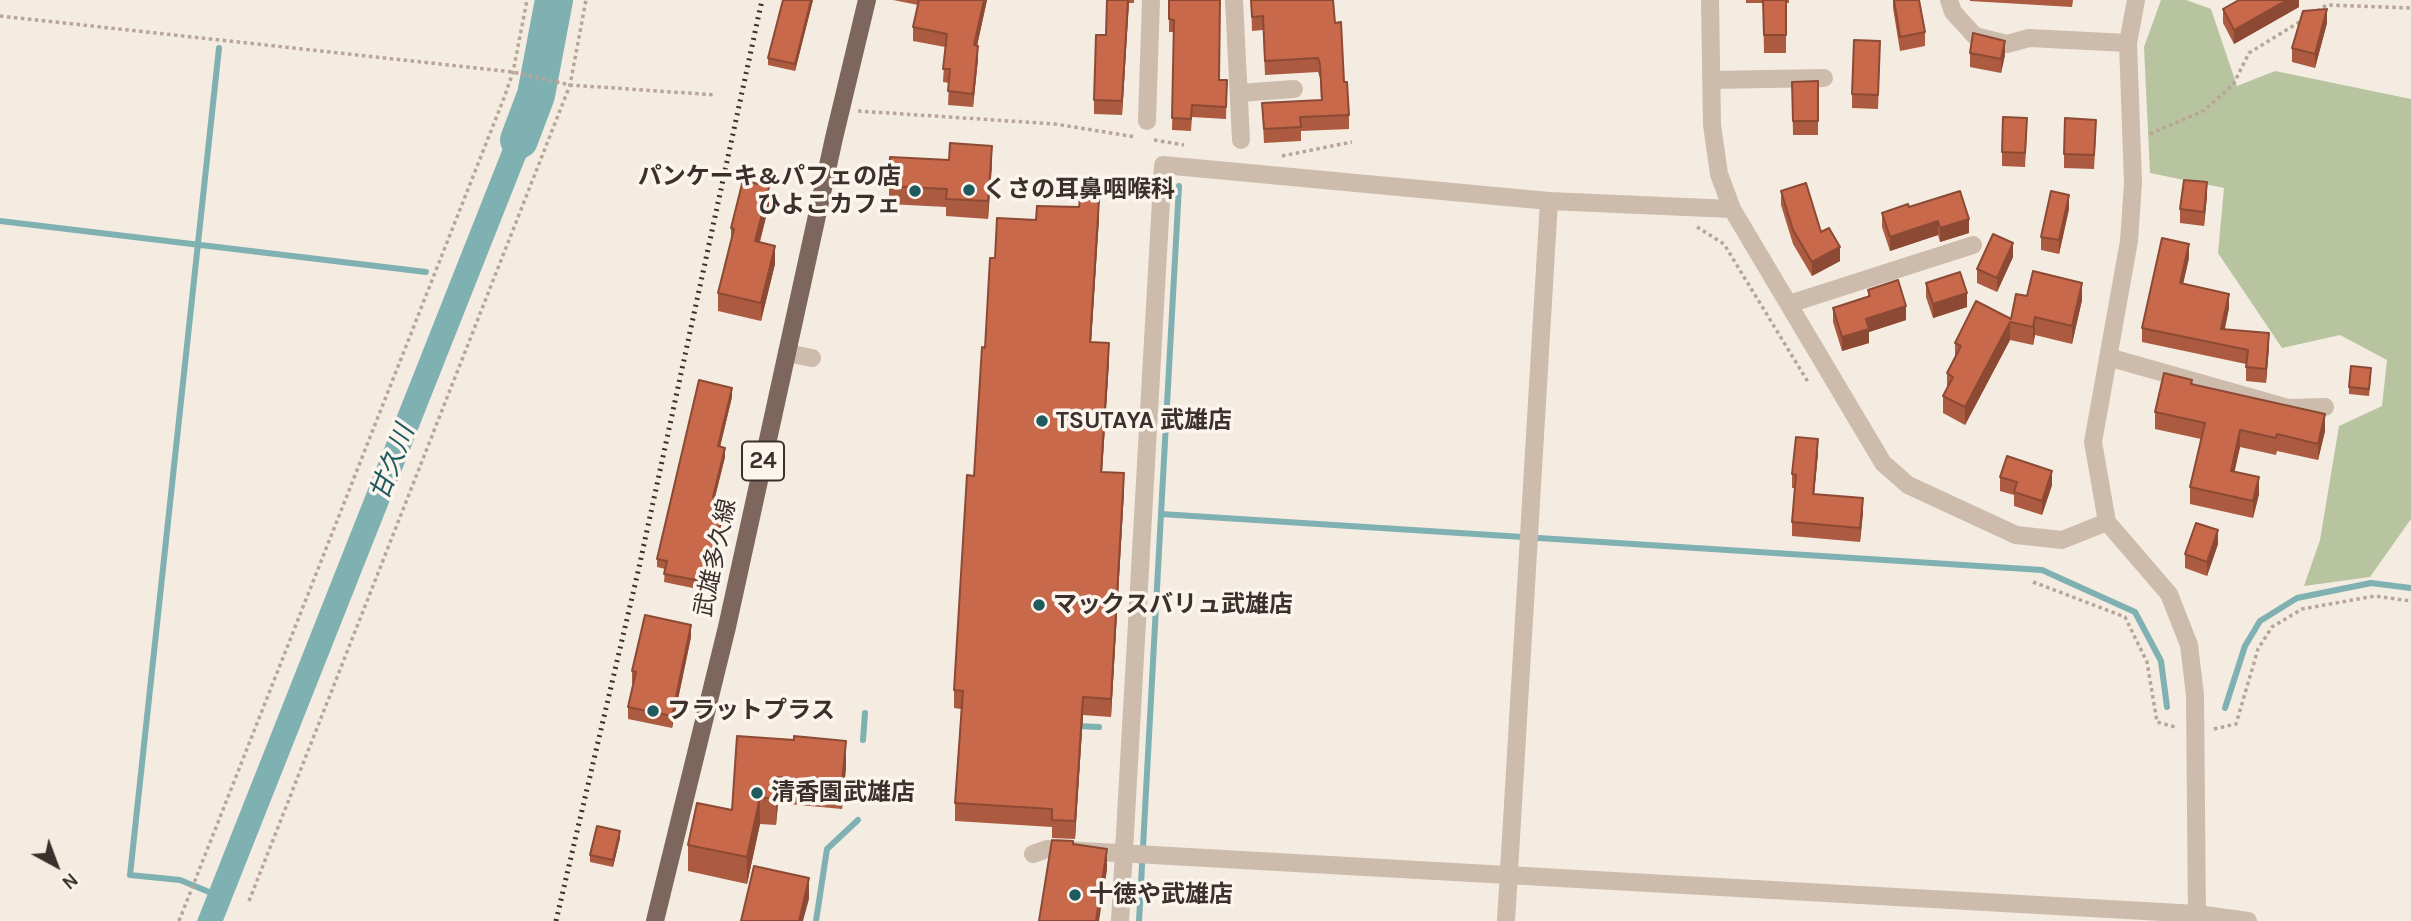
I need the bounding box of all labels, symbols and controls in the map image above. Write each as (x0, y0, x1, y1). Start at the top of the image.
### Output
place label: パンケーキ&パフェの店 ひよこカフェ (638, 163, 901, 219)
place label: くさの耳鼻咽喉科 (983, 176, 1175, 204)
marker: くさの耳鼻咽喉科 (961, 182, 977, 198)
marker: パンケーキ&パフェの店 ひよこカフェ (907, 183, 923, 199)
place label: TSUTAYA 武雄店 (1056, 407, 1232, 435)
marker: TSUTAYA 武雄店 (1034, 413, 1050, 429)
water label: 甘久川 (364, 421, 422, 505)
road number: 24 (742, 442, 784, 481)
street label: 武雄多久線 (689, 496, 743, 620)
place label: マックスバリュ武雄店 (1053, 591, 1293, 619)
marker: マックスバリュ武雄店 (1031, 597, 1047, 613)
place label: フラットプラス (667, 697, 835, 725)
marker: フラットプラス (645, 703, 661, 719)
place label: 清香園武雄店 (771, 779, 915, 807)
marker: 清香園武雄店 (749, 785, 765, 801)
north arrow (21, 830, 91, 900)
text: N (57, 868, 82, 894)
place label: 十徳や武雄店 (1089, 881, 1233, 909)
marker: 十徳や武雄店 (1067, 887, 1083, 903)

